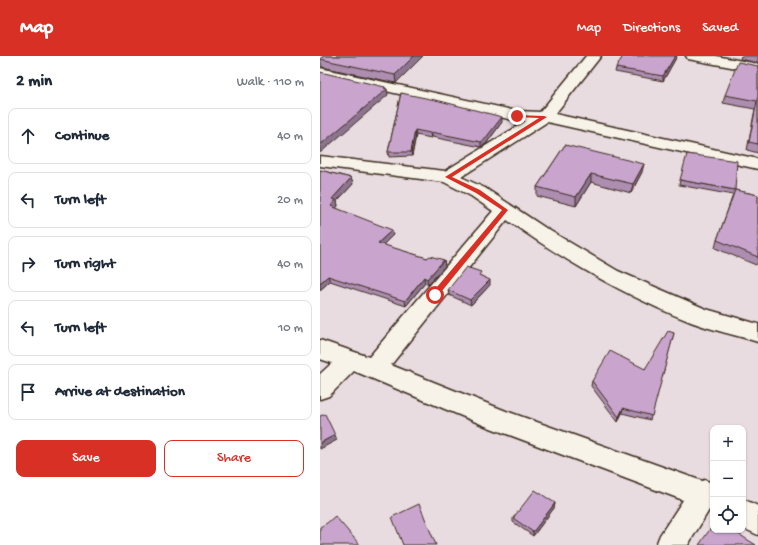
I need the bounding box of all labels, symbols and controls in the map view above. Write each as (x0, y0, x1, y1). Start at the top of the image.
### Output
text: Map (20, 17, 53, 40)
text: Map (577, 20, 601, 37)
text: Directions (623, 20, 680, 37)
text: Saved (702, 20, 738, 37)
text: 2 min (16, 72, 52, 92)
text: Walk · 110 m (237, 75, 304, 90)
route end (508, 107, 526, 125)
icon: ahead (17, 125, 39, 147)
text: Continue (55, 127, 109, 145)
text: 40 m (277, 129, 303, 144)
icon: left (17, 189, 39, 211)
text: Turn left (55, 191, 106, 209)
text: 20 m (277, 193, 303, 208)
icon: right (17, 253, 39, 275)
text: Turn right (55, 255, 115, 273)
text: 40 m (277, 257, 303, 272)
route start (426, 286, 444, 304)
icon: left (17, 317, 39, 339)
text: Turn left (55, 319, 106, 337)
text: 10 m (278, 321, 303, 336)
icon: arrive (17, 381, 39, 403)
text: Arrive at destination (55, 383, 185, 401)
map controls (710, 425, 746, 533)
button: + (710, 425, 746, 461)
button: Save (16, 440, 156, 477)
button: Share (164, 440, 304, 477)
button: − (710, 461, 746, 497)
button: locate (710, 497, 746, 533)

